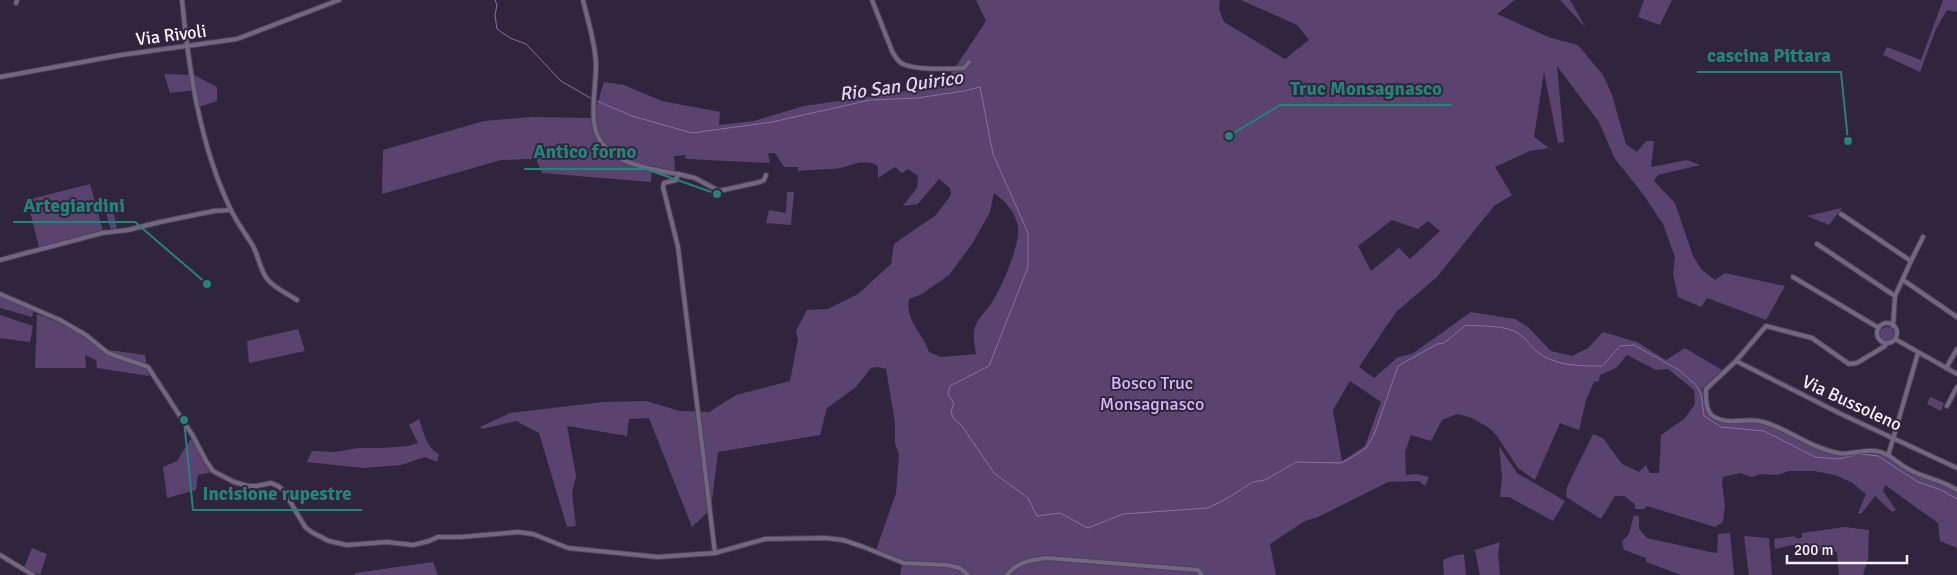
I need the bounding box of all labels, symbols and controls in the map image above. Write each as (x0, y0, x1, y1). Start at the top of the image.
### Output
street label: Via Rivoli (134, 20, 208, 50)
callout: cascina Pittara (1697, 38, 1841, 72)
text: cascina Pittara (1707, 44, 1831, 68)
water label: Rio San Quirico (838, 65, 965, 107)
callout: Truc Monsagnasco (1280, 71, 1452, 105)
text: Truc Monsagnasco (1290, 77, 1442, 101)
callout: Antico forno (524, 135, 646, 169)
text: Antico forno (534, 140, 636, 164)
callout: Artegiardini (13, 188, 135, 222)
text: Artegiardini (23, 194, 125, 218)
street label: Via Bussoleno (1799, 370, 1905, 436)
park label: Bosco Truc Monsagnasco (1100, 372, 1204, 415)
callout: Incisione rupestre (193, 476, 362, 510)
text: Incisione rupestre (202, 482, 352, 506)
scale bar (1787, 532, 1907, 564)
text: 200 m (1794, 541, 1834, 559)

